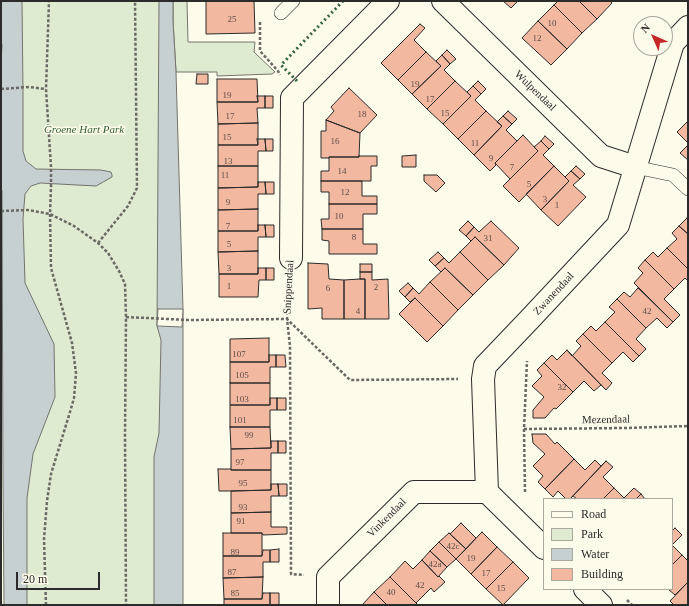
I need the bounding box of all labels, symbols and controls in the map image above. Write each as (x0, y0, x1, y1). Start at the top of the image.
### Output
house number: 25 (228, 15, 236, 25)
north arrow (633, 16, 673, 56)
house number: 10 (548, 19, 556, 29)
text: N (638, 21, 652, 35)
house number: 12 (532, 34, 542, 44)
street label: Wulpendaal (511, 68, 559, 114)
house number: 19 (410, 80, 420, 90)
house number: 19 (222, 91, 232, 101)
house number: 17 (426, 95, 434, 105)
house number: 15 (440, 109, 450, 119)
house number: 18 (358, 110, 366, 120)
house number: 17 (226, 112, 234, 122)
park label: Groene Hart Park (44, 123, 124, 137)
house number: 15 (222, 133, 232, 143)
house number: 16 (330, 137, 340, 147)
house number: 11 (471, 139, 479, 149)
house number: 9 (489, 154, 493, 164)
house number: 13 (224, 157, 232, 167)
house number: 7 (510, 163, 514, 173)
house number: 14 (338, 167, 346, 177)
house number: 11 (221, 171, 229, 181)
house number: 5 (527, 180, 531, 190)
house number: 12 (340, 188, 350, 198)
house number: 3 (543, 195, 547, 205)
house number: 9 (226, 198, 230, 208)
house number: 1 (555, 201, 559, 211)
house number: 10 (334, 212, 344, 222)
house number: 7 (226, 222, 230, 232)
house number: 8 (352, 233, 356, 243)
house number: 31 (484, 234, 492, 244)
house number: 5 (227, 240, 231, 250)
street label: Snippendaal (281, 260, 297, 314)
house number: 3 (227, 264, 231, 274)
street label: Zwanendaal (531, 270, 577, 318)
house number: 1 (227, 282, 231, 292)
house number: 2 (374, 283, 378, 293)
house number: 6 (326, 284, 330, 294)
house number: 4 (356, 307, 360, 317)
house number: 42 (642, 307, 652, 317)
house number: 107 (232, 350, 246, 360)
house number: 105 (235, 371, 249, 381)
house number: 32 (558, 383, 566, 393)
house number: 103 (235, 395, 249, 405)
street label: Mezendaal (582, 413, 630, 427)
house number: 101 (233, 416, 247, 426)
house number: 99 (244, 431, 254, 441)
house number: 97 (236, 458, 244, 468)
house number: 95 (238, 479, 248, 489)
street label: Vinkendaal (365, 496, 409, 540)
legend (543, 498, 673, 590)
house number: 93 (238, 503, 248, 513)
text: Road (581, 507, 606, 521)
house number: 91 (236, 517, 246, 527)
text: Park (581, 527, 603, 541)
house number: 42c (447, 542, 459, 552)
text: Water (581, 547, 609, 561)
house number: 89 (230, 548, 240, 558)
house number: 19 (466, 554, 476, 564)
house number: 42a (429, 560, 441, 570)
scale bar (18, 564, 102, 590)
text: Building (581, 567, 623, 581)
house number: 87 (228, 568, 236, 578)
house number: 17 (482, 569, 490, 579)
text: 20 m (23, 572, 47, 586)
house number: 42 (416, 581, 424, 591)
house number: 15 (496, 584, 506, 594)
house number: 40 (386, 588, 396, 598)
house number: 85 (230, 589, 240, 599)

